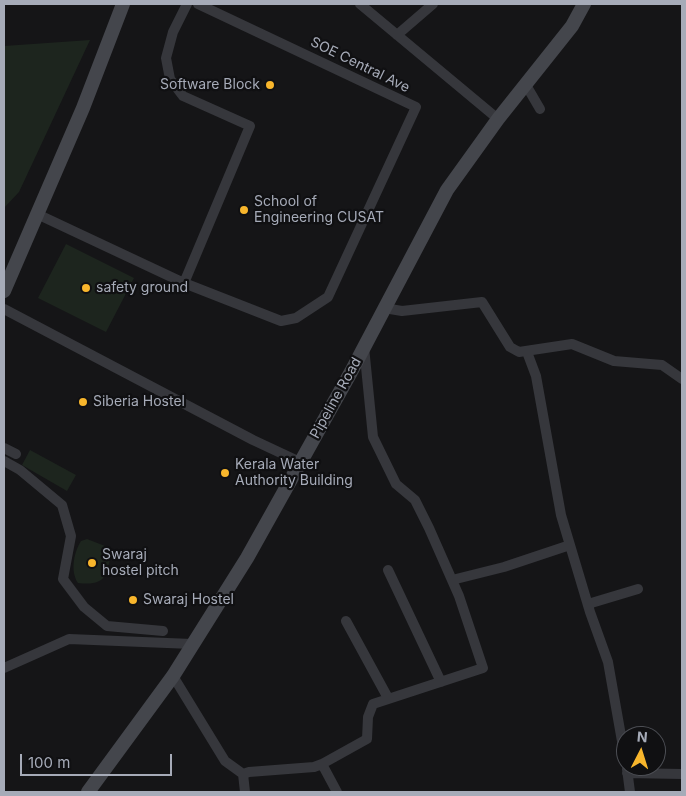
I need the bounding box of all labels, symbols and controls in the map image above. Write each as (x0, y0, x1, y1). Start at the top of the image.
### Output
street label: SOE Central Ave (308, 34, 412, 96)
place label: Software Block (160, 77, 260, 93)
marker: Software Block (264, 79, 276, 91)
place label: School of Engineering CUSAT (254, 194, 384, 226)
marker: School of Engineering CUSAT (238, 204, 250, 216)
place label: safety ground (96, 280, 188, 296)
marker: safety ground (80, 282, 92, 294)
street label: Pipeline Road (307, 355, 365, 441)
place label: Siberia Hostel (93, 394, 185, 410)
marker: Siberia Hostel (77, 396, 89, 408)
place label: Kerala Water Authority Building (235, 457, 353, 490)
marker: Kerala Water Authority Building (219, 467, 231, 479)
place label: Swaraj hostel pitch (102, 547, 179, 580)
marker: Swaraj hostel pitch (86, 557, 98, 569)
place label: Swaraj Hostel (143, 592, 234, 608)
marker: Swaraj Hostel (127, 594, 139, 606)
north arrow (616, 726, 666, 776)
text: N (636, 728, 648, 745)
scale bar (22, 744, 175, 776)
text: 100 m (28, 753, 70, 772)

